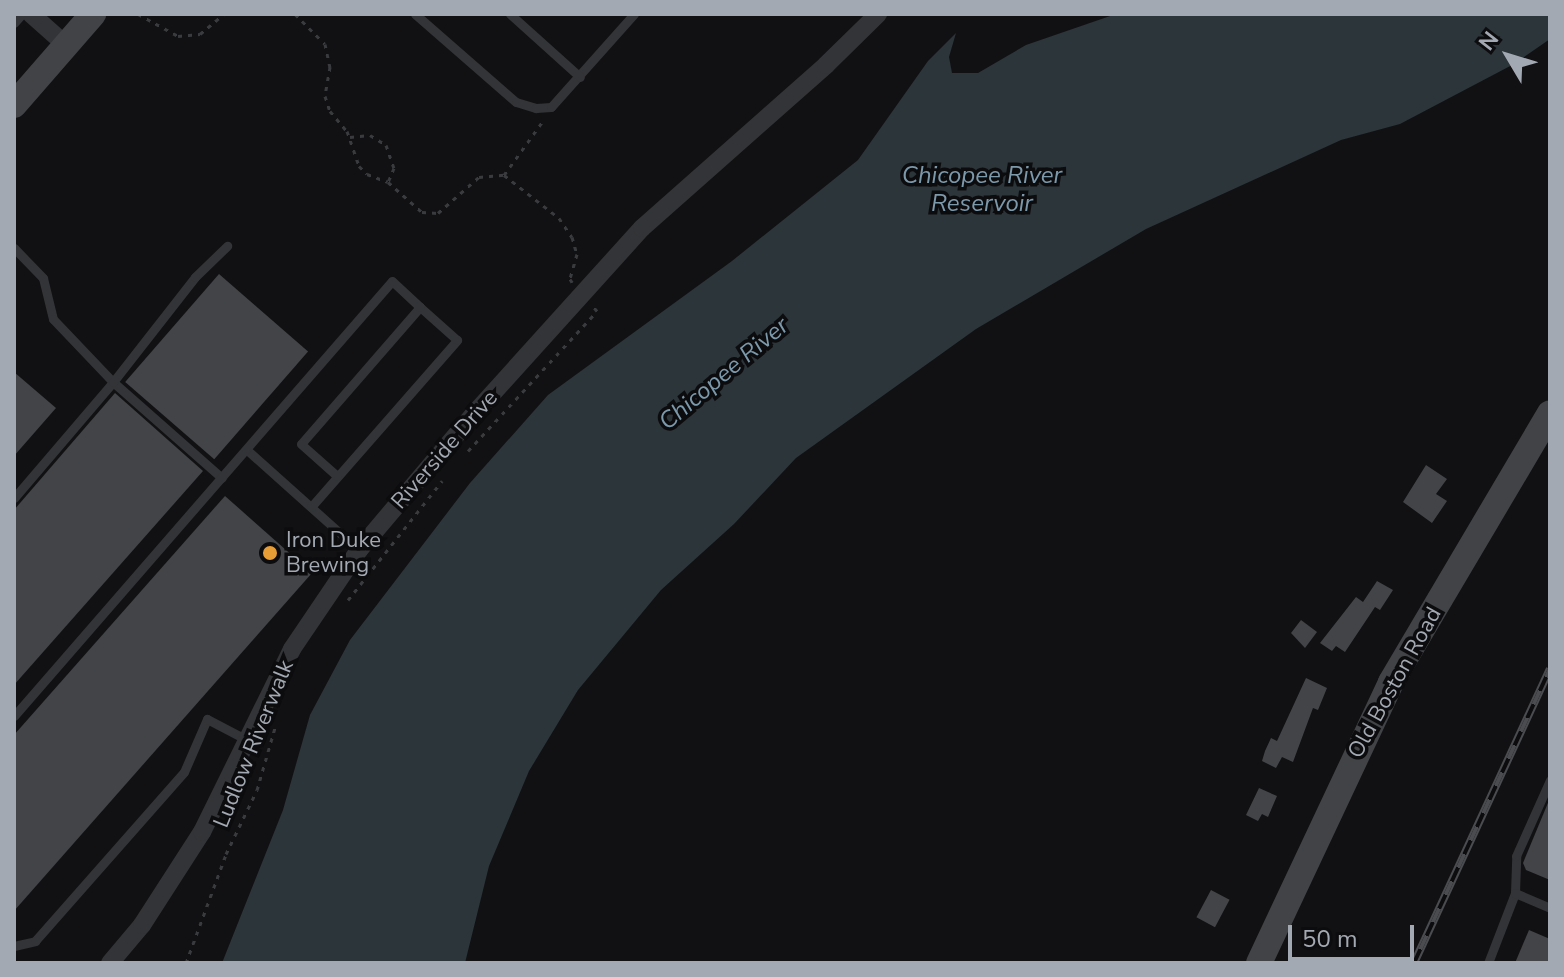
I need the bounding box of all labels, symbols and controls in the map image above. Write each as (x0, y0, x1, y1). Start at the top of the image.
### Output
north arrow (1468, 16, 1548, 96)
text: N (1472, 26, 1506, 57)
water label: Chicopee River Reservoir (902, 162, 1062, 218)
water label: Chicopee River (653, 311, 795, 437)
street label: Riverside Drive (386, 385, 504, 515)
place label: Iron Duke Brewing (286, 527, 381, 578)
marker: Iron Duke Brewing (261, 544, 279, 562)
street label: Old Boston Road (1343, 603, 1447, 763)
street label: Ludlow Riverwalk (208, 656, 300, 832)
scale bar (1292, 909, 1418, 959)
text: 50 m (1302, 923, 1358, 955)

